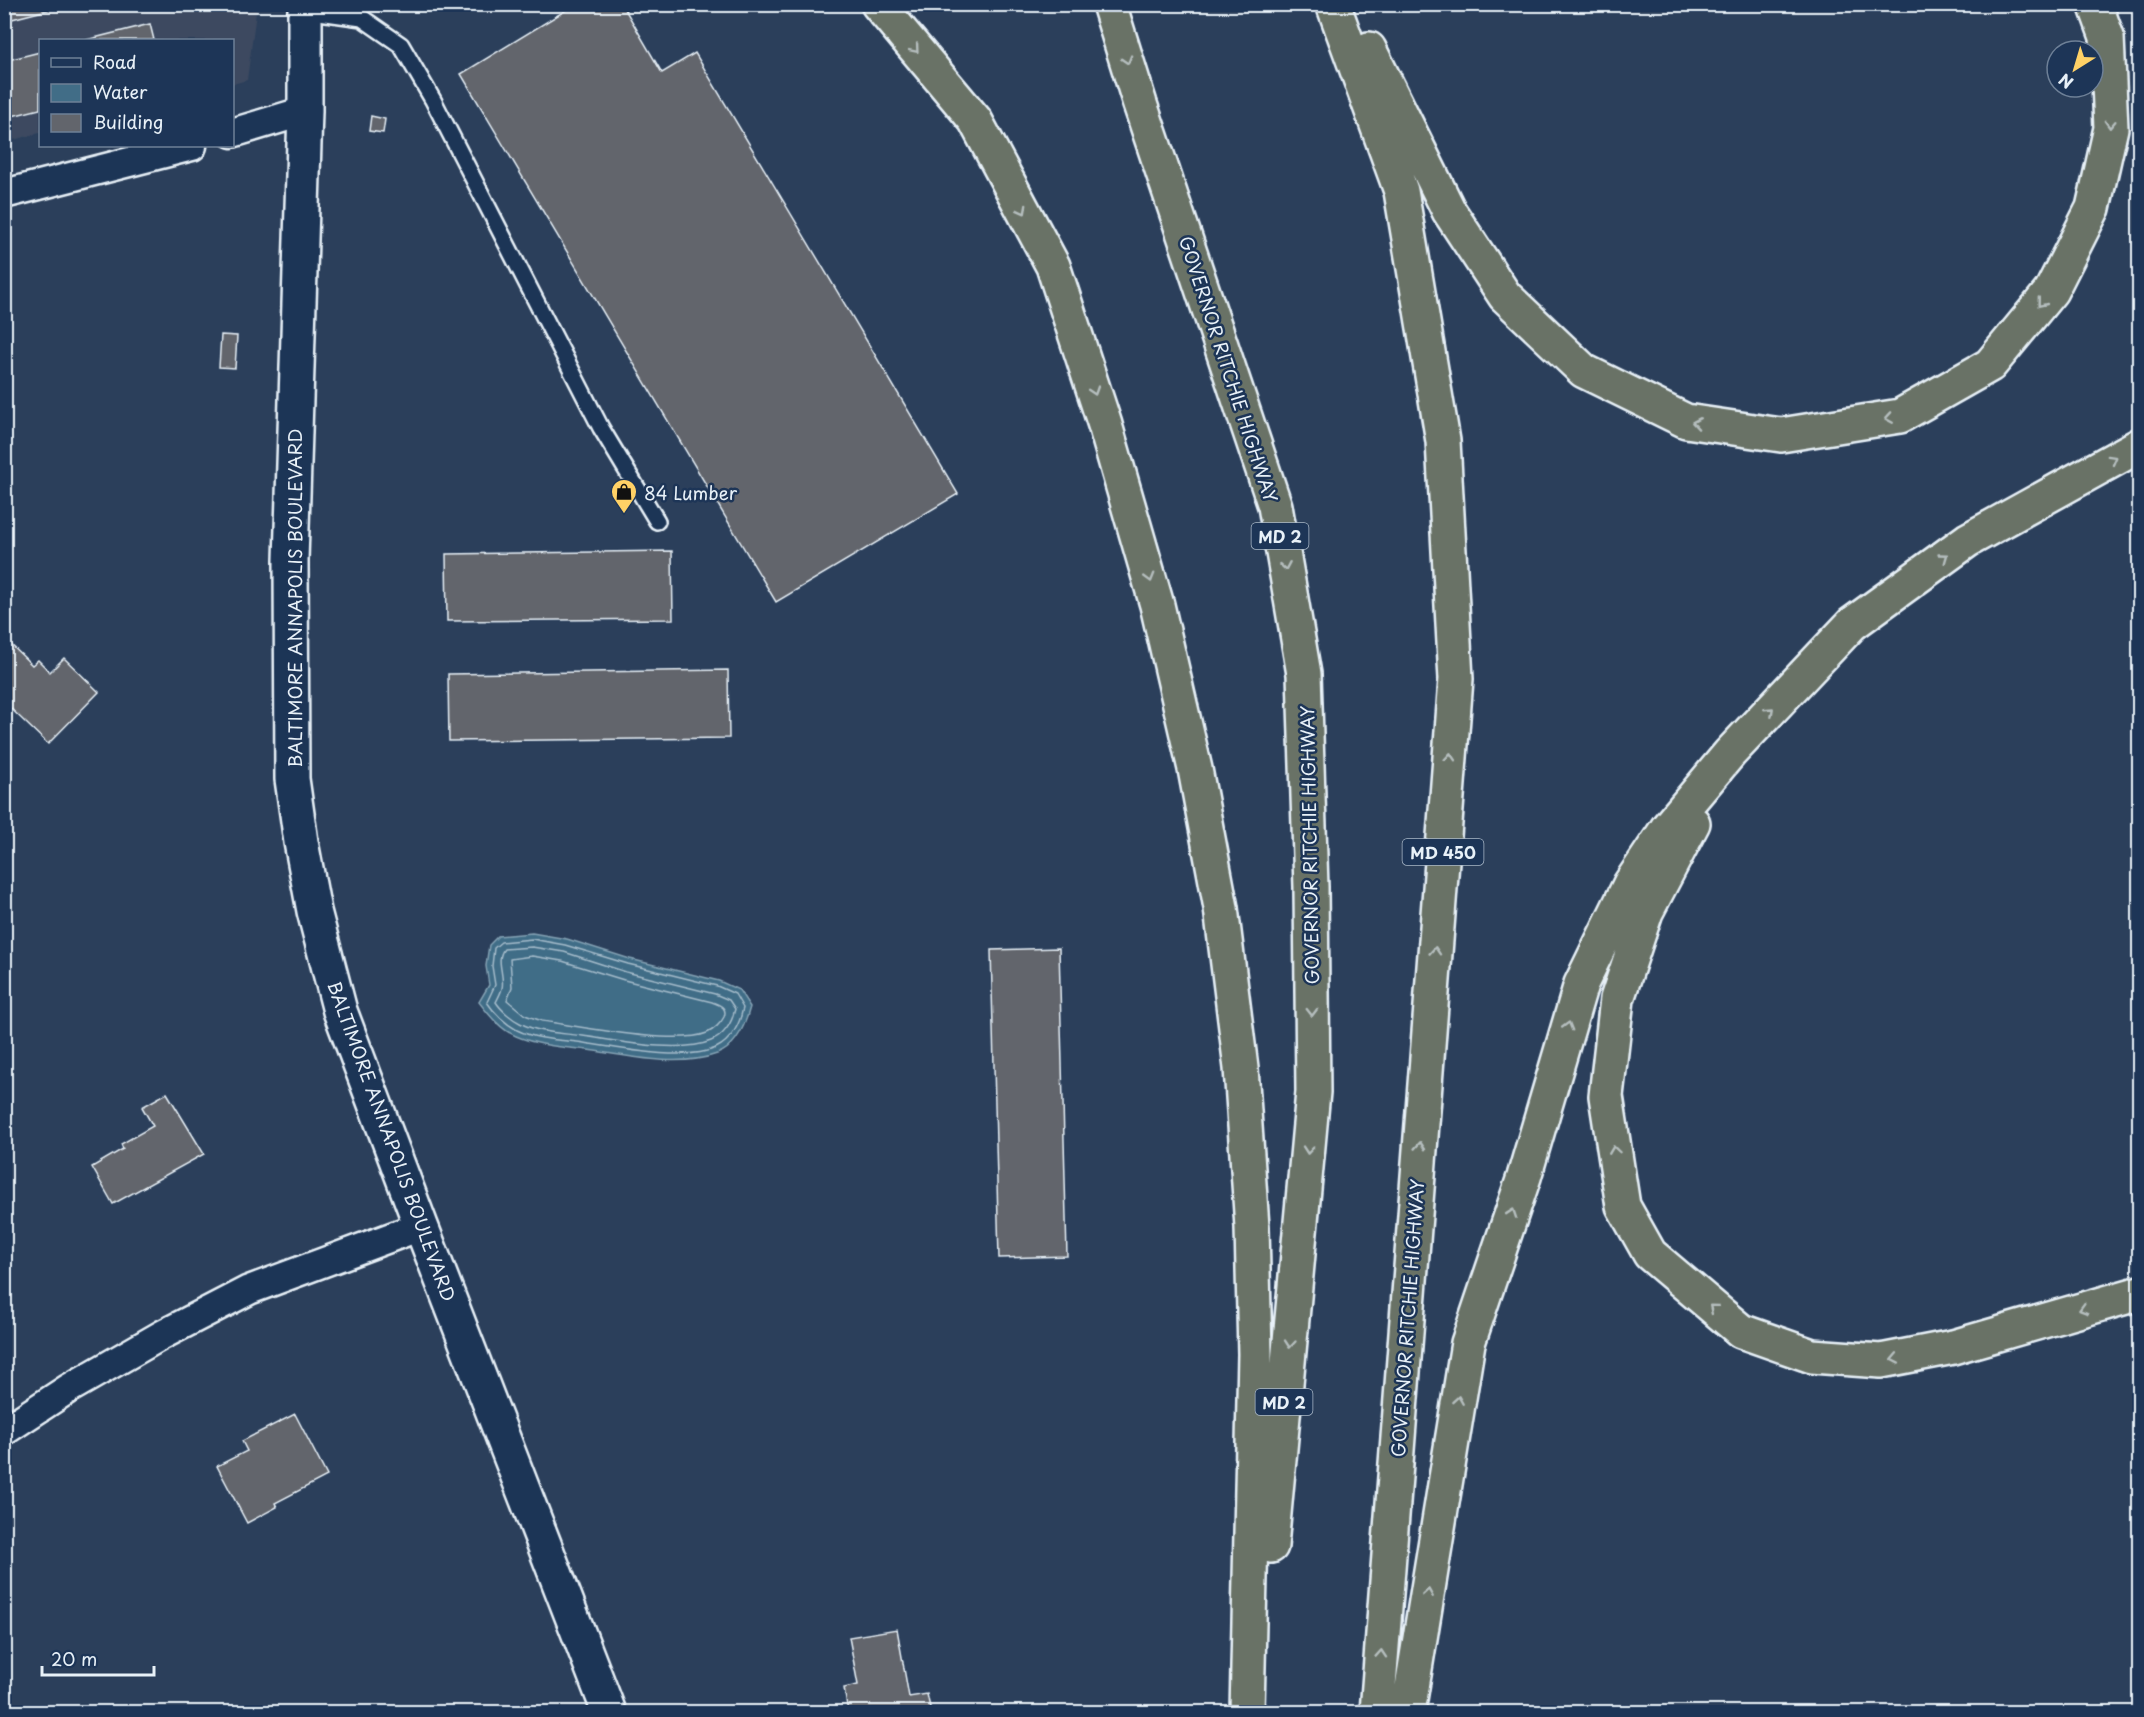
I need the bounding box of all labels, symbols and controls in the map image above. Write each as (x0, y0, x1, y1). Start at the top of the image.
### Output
legend (39, 39, 234, 147)
north arrow (2045, 39, 2105, 99)
one-way arrow (908, 42, 919, 53)
text: Road (93, 48, 137, 75)
one-way arrow (1119, 54, 1132, 65)
text: N (2053, 68, 2078, 95)
text: Water (93, 78, 148, 105)
text: Building (93, 108, 163, 135)
one-way arrow (2104, 119, 2116, 128)
one-way arrow (1016, 204, 1027, 215)
street label: GOVERNOR RITCHIE HIGHWAY (1173, 232, 1285, 506)
one-way arrow (2038, 296, 2049, 307)
one-way arrow (1087, 385, 1099, 396)
one-way arrow (1884, 411, 1894, 424)
one-way arrow (1692, 417, 1701, 429)
street label: BALTIMORE ANNAPOLIS BOULEVARD (281, 428, 308, 768)
one-way arrow (2107, 455, 2117, 467)
shop icon: 84 Lumber (609, 477, 639, 515)
place label: 84 Lumber (644, 479, 738, 506)
road number: MD 2 (1252, 523, 1308, 549)
one-way arrow (1938, 554, 1949, 565)
one-way arrow (1279, 562, 1291, 571)
one-way arrow (1143, 572, 1155, 583)
street label: GOVERNOR RITCHIE HIGHWAY (1293, 705, 1325, 985)
one-way arrow (1763, 707, 1774, 718)
one-way arrow (1443, 752, 1456, 761)
road number: MD 450 (1402, 839, 1484, 865)
one-way arrow (1428, 947, 1441, 956)
street label: BALTIMORE ANNAPOLIS BOULEVARD (321, 977, 463, 1305)
one-way arrow (1306, 1007, 1319, 1016)
one-way arrow (1561, 1021, 1573, 1032)
one-way arrow (1413, 1141, 1426, 1150)
one-way arrow (1302, 1145, 1315, 1155)
one-way arrow (1609, 1145, 1621, 1155)
street label: GOVERNOR RITCHIE HIGHWAY (1384, 1178, 1430, 1458)
one-way arrow (1505, 1208, 1517, 1219)
one-way arrow (2078, 1302, 2089, 1314)
one-way arrow (1709, 1304, 1720, 1315)
one-way arrow (1284, 1340, 1297, 1349)
one-way arrow (1890, 1352, 1900, 1365)
road number: MD 2 (1256, 1389, 1312, 1415)
one-way arrow (1452, 1395, 1464, 1405)
one-way arrow (1421, 1588, 1433, 1597)
scale bar (42, 1639, 154, 1677)
text: 20 m (51, 1645, 97, 1672)
one-way arrow (1374, 1650, 1387, 1659)

